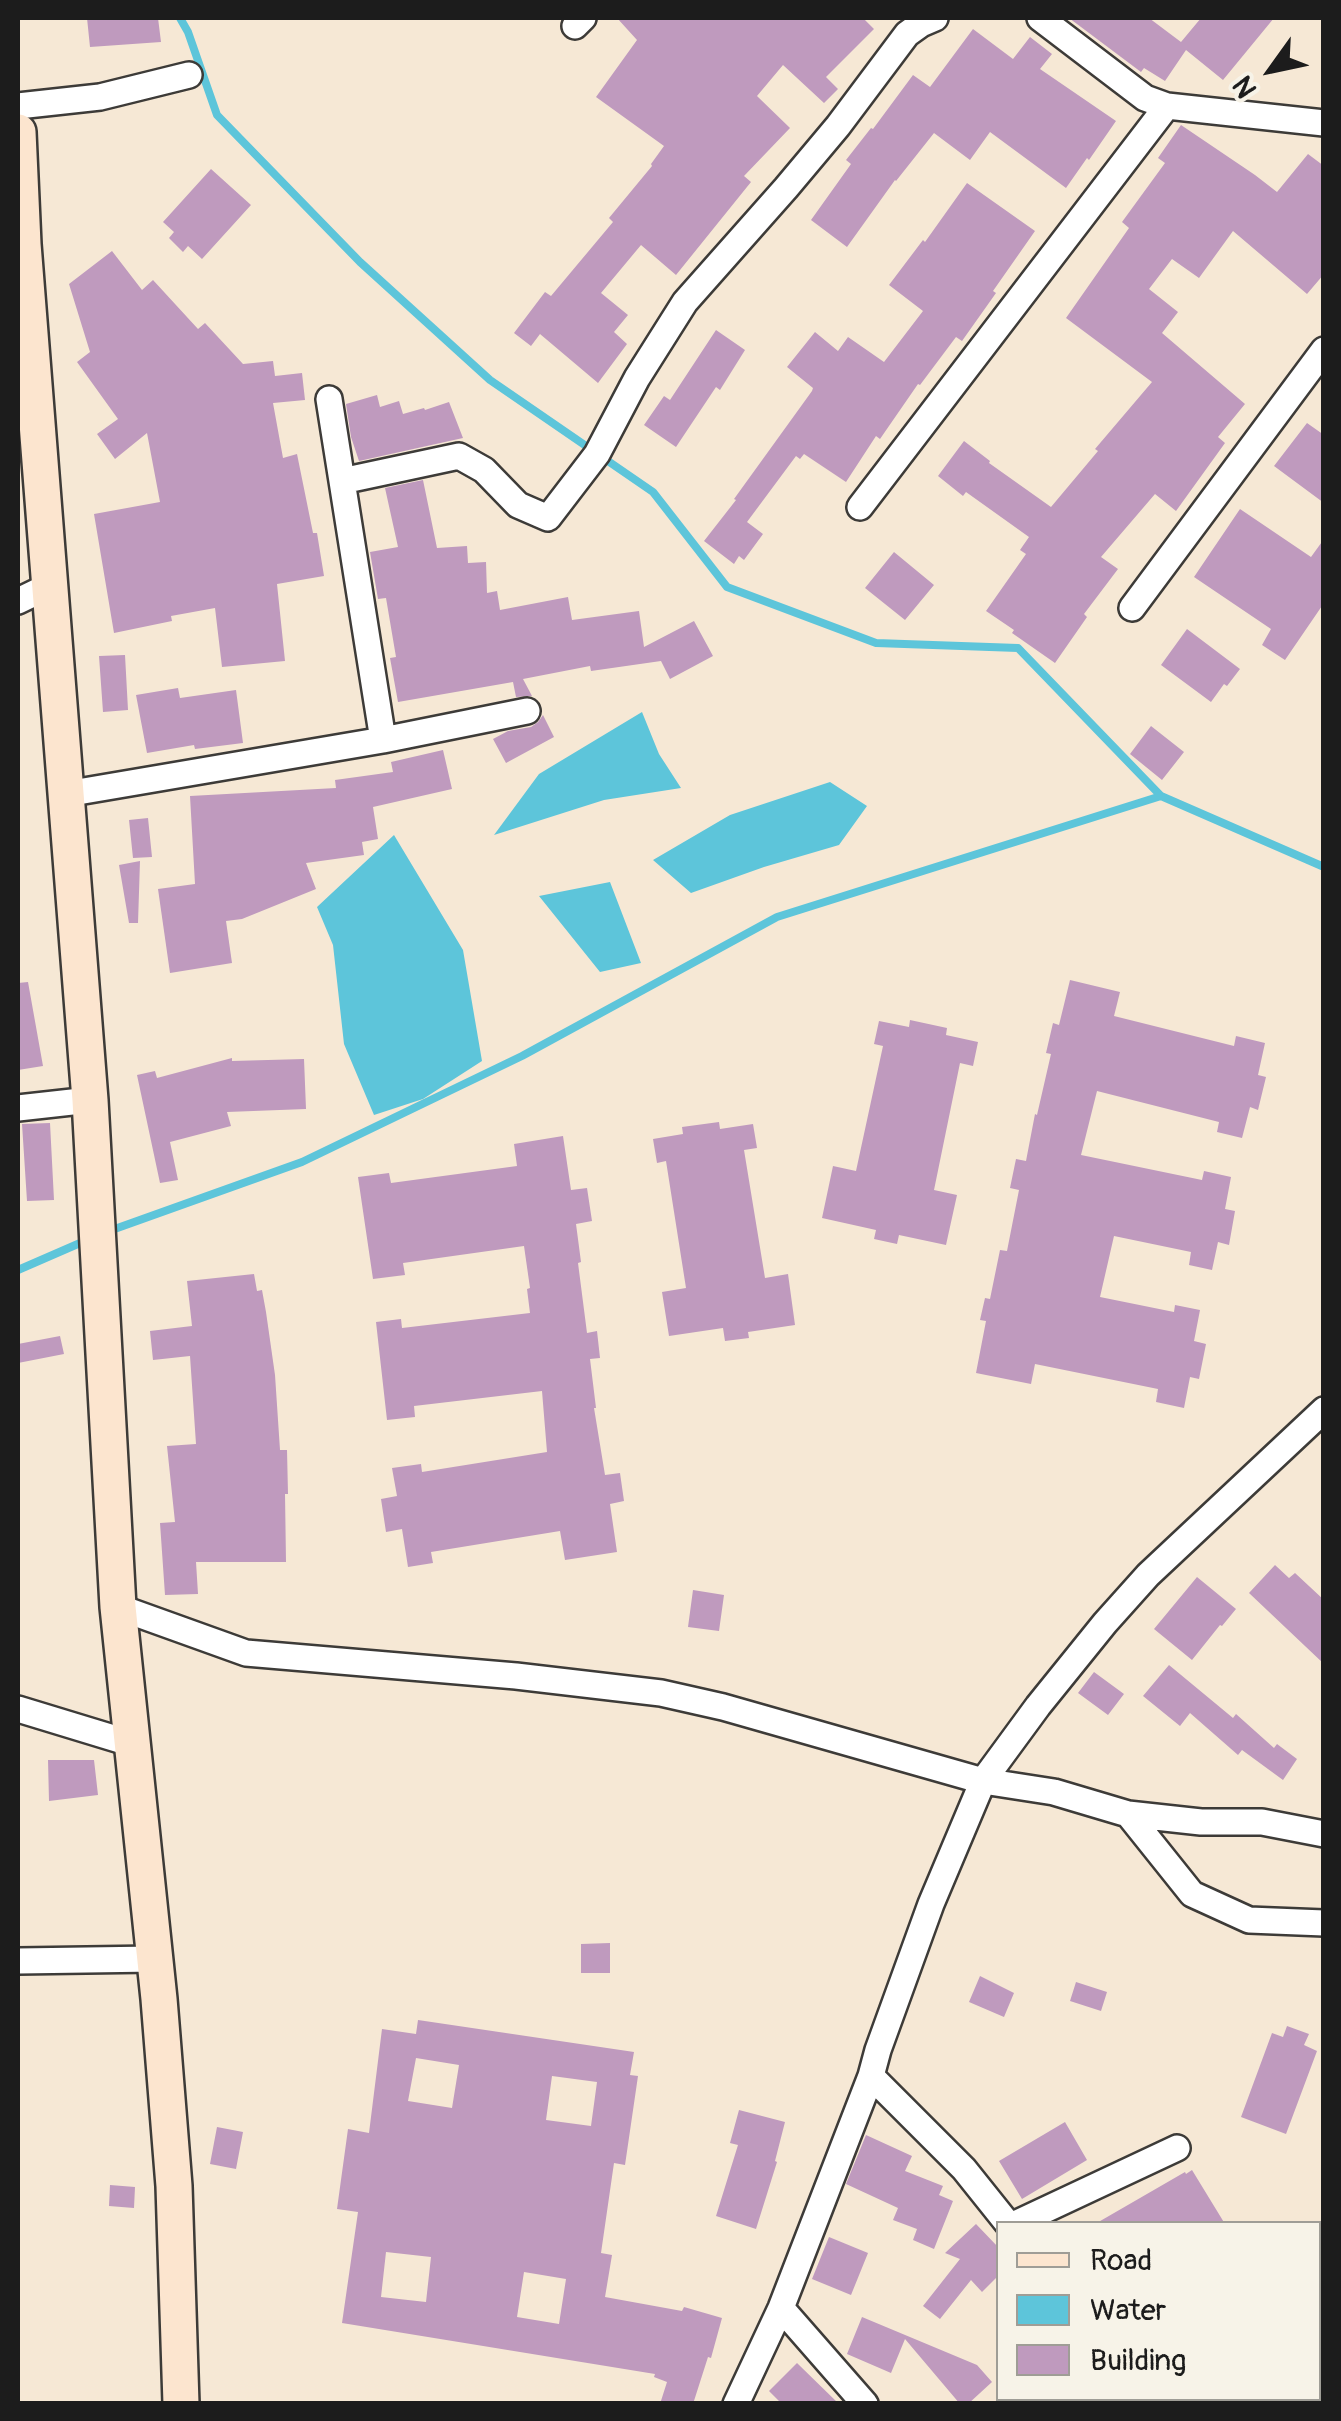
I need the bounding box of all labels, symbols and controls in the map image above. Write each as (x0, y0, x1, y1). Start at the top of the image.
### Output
north arrow (1221, 20, 1321, 120)
text: N (1226, 69, 1265, 104)
legend (996, 2221, 1321, 2401)
text: Road (1090, 2242, 1152, 2279)
text: Water (1090, 2292, 1166, 2329)
text: Building (1090, 2342, 1186, 2379)

